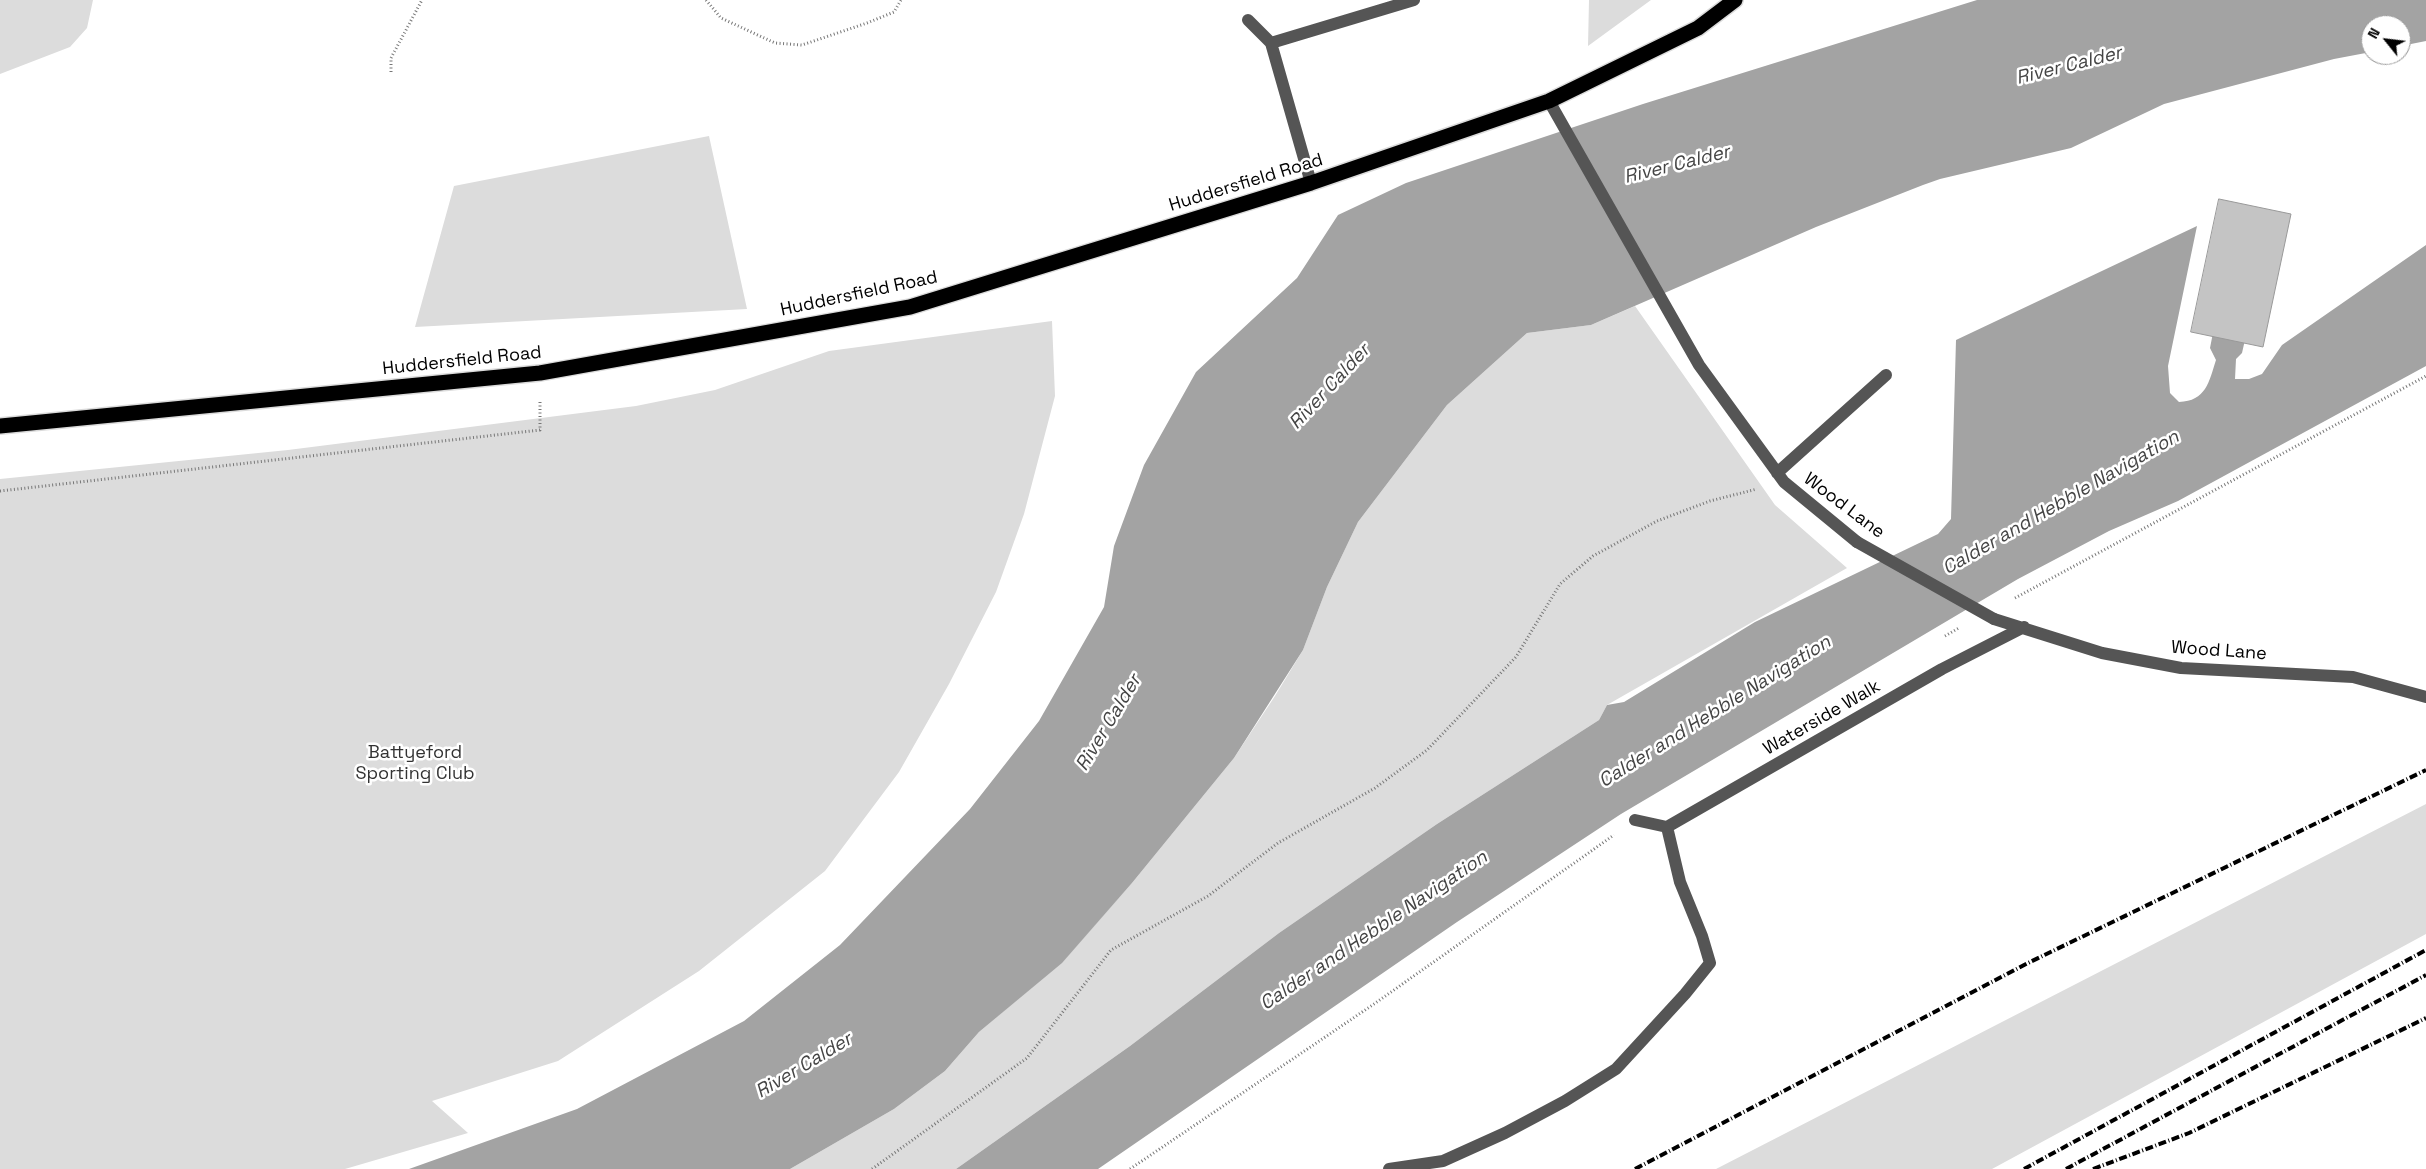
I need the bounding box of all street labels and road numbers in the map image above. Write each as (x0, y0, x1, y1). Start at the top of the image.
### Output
street label: Huddersfield Road (1166, 149, 1326, 217)
street label: Huddersfield Road (779, 267, 939, 321)
street label: Huddersfield Road (381, 342, 543, 380)
street label: Wood Lane (1799, 469, 1889, 543)
street label: Wood Lane (2170, 637, 2268, 665)
street label: Waterside Walk (1760, 676, 1884, 760)

